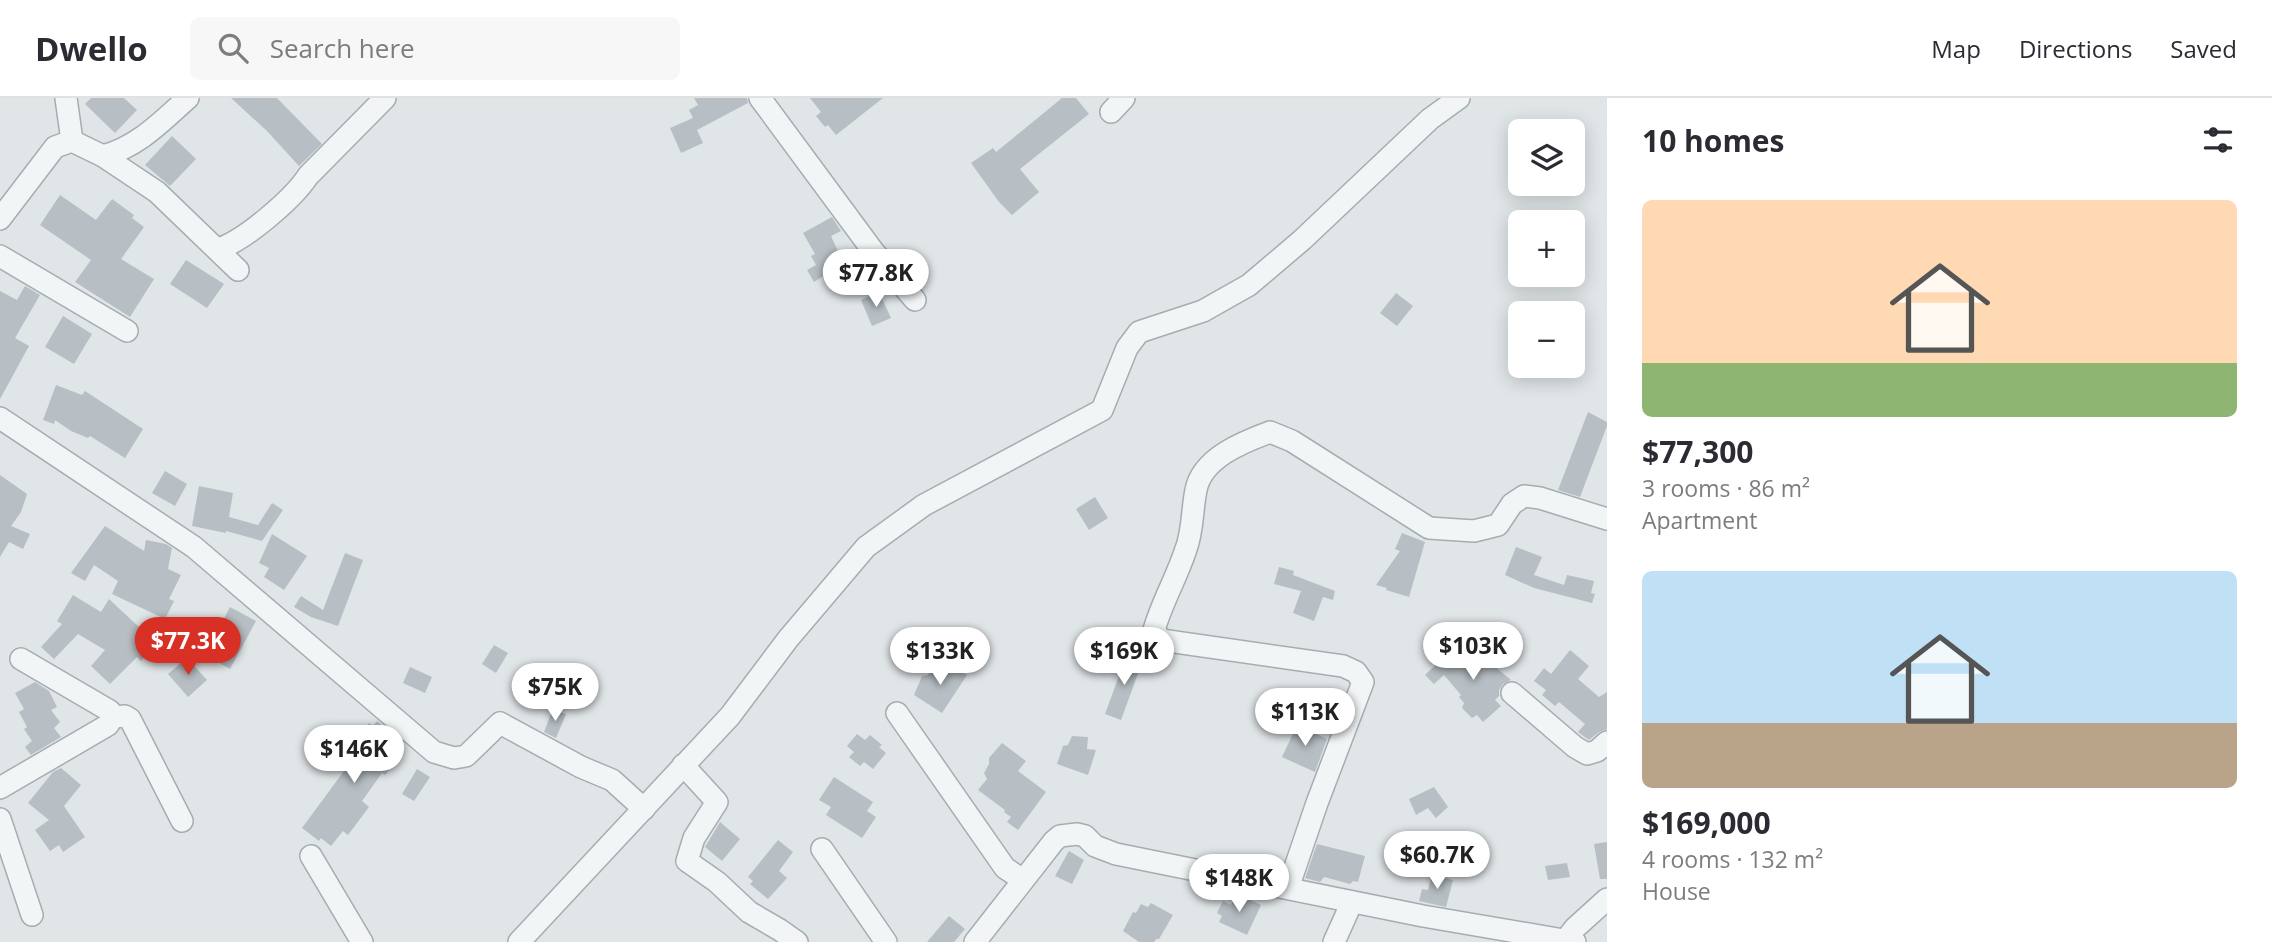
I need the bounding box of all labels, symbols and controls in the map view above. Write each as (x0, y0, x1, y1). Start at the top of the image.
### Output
search box (190, 17, 680, 80)
text: Dwello (35, 26, 148, 71)
icon: search (214, 29, 252, 67)
text: Search here (270, 30, 415, 66)
text: Map (1931, 32, 1981, 65)
text: Directions (2019, 32, 2132, 65)
text: Saved (2170, 32, 2237, 65)
map controls (1508, 119, 1585, 378)
button: layers (1508, 119, 1585, 196)
text: 10 homes (1642, 120, 1785, 161)
icon: filters (2199, 121, 2237, 159)
button: + (1508, 210, 1585, 287)
icon: home (1877, 245, 2003, 371)
pin: $77.8K (819, 250, 933, 309)
text: $77.8K (839, 256, 913, 288)
button: − (1508, 301, 1585, 378)
text: $77,300 (1642, 431, 1753, 472)
text: 3 rooms · 86 m² (1642, 472, 1810, 504)
text: Apartment (1642, 504, 1758, 536)
icon: home (1877, 616, 2003, 742)
pin: $77.3K (131, 618, 245, 677)
pin: $103K (1424, 622, 1522, 682)
text: $77.3K (151, 624, 225, 656)
pin: $133K (891, 628, 989, 687)
pin: $169K (1075, 628, 1173, 687)
text: $103K (1439, 629, 1507, 661)
text: $133K (906, 634, 974, 666)
text: $169K (1090, 634, 1158, 666)
pin: $75K (514, 664, 596, 723)
text: $75K (528, 670, 582, 702)
pin: $113K (1256, 688, 1354, 748)
text: $113K (1271, 695, 1339, 727)
pin: $146K (305, 726, 403, 785)
text: $146K (320, 732, 388, 764)
text: $169,000 (1642, 802, 1771, 843)
pin: $60.7K (1380, 832, 1494, 891)
text: $60.7K (1400, 838, 1474, 870)
text: 4 rooms · 132 m² (1642, 843, 1823, 875)
pin: $148K (1190, 854, 1288, 914)
text: $148K (1205, 861, 1273, 893)
text: House (1642, 875, 1711, 907)

